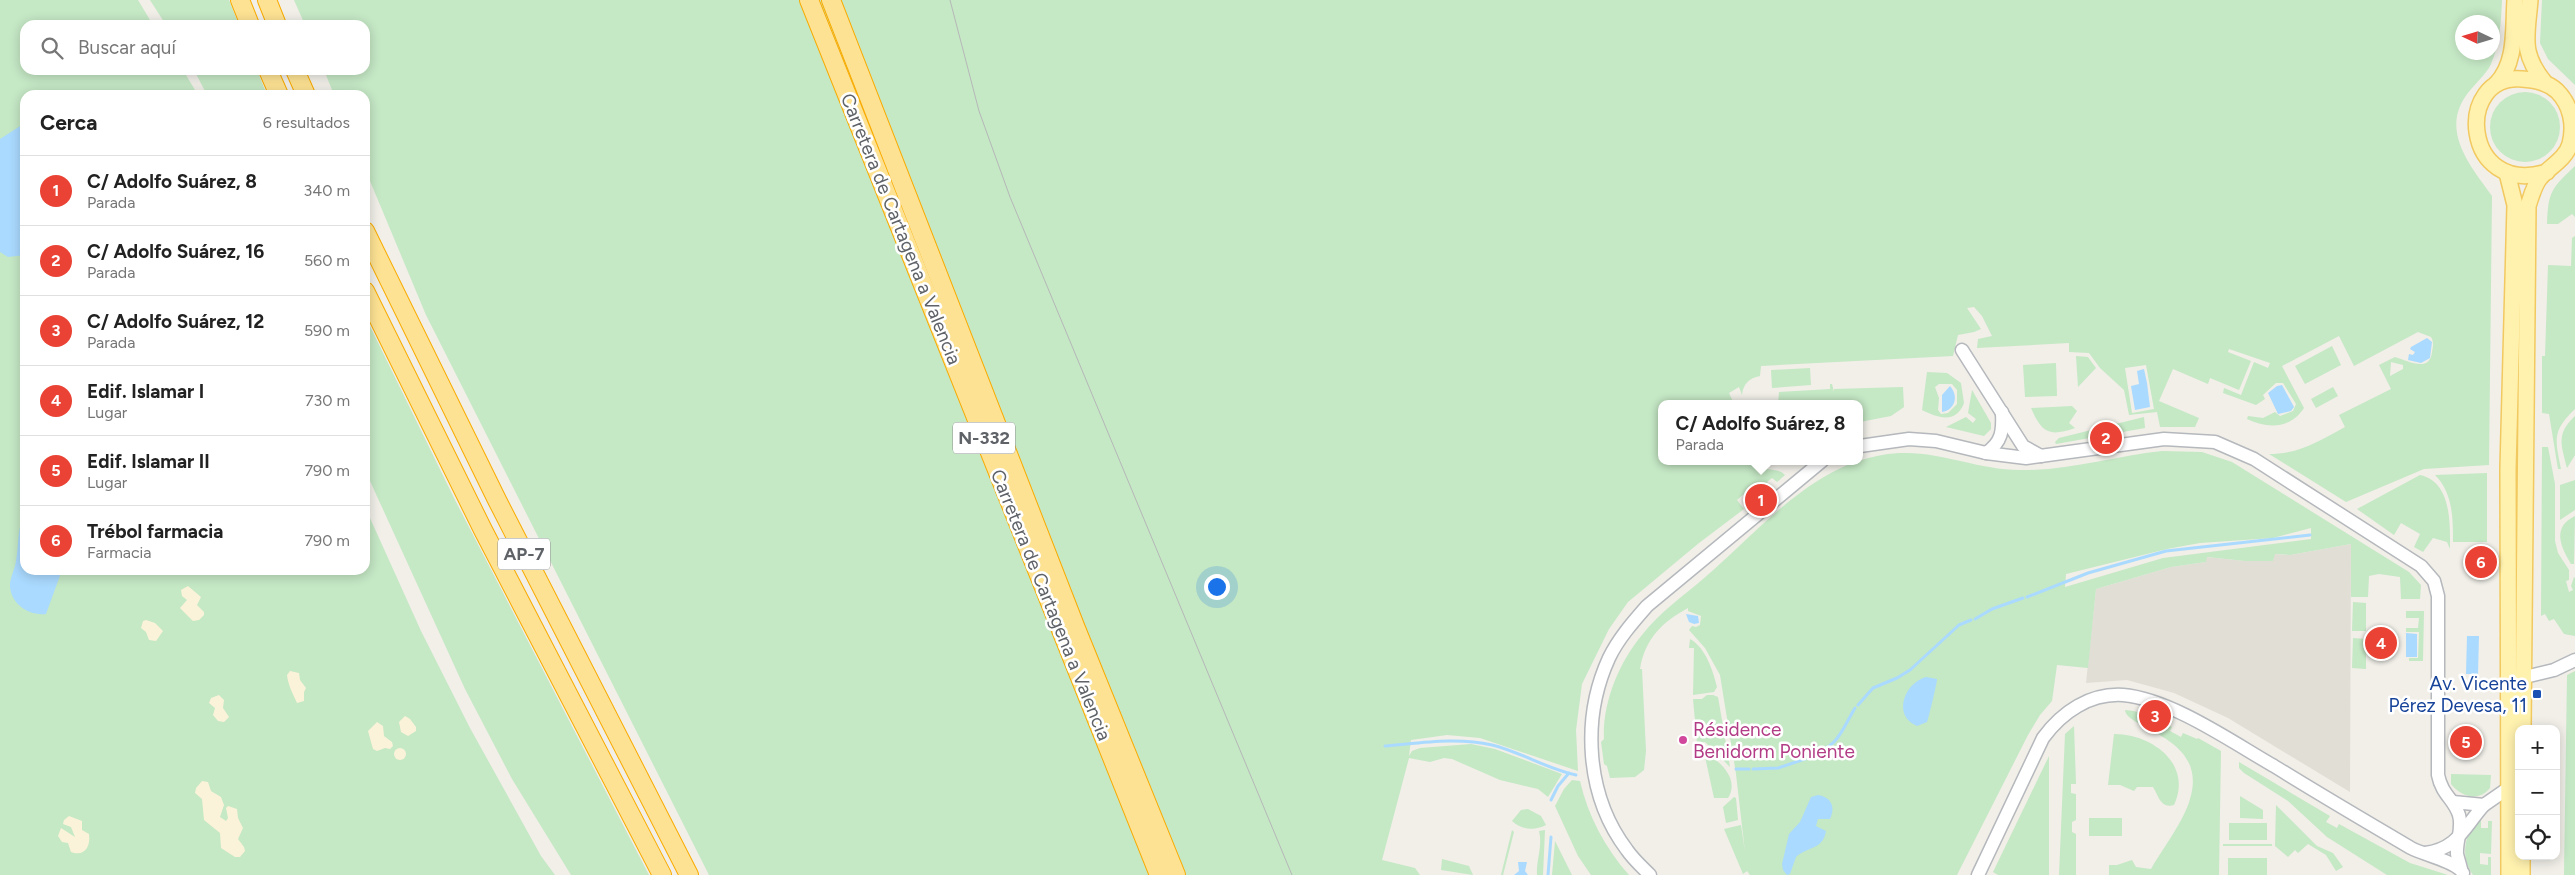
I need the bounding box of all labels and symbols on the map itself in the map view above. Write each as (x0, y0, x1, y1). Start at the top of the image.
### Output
north arrow (2455, 15, 2500, 60)
street label: Carretera de Cartagena a Valencia (836, 90, 966, 368)
pin: 2 (2090, 419, 2122, 457)
road number: N-332 (953, 422, 1015, 453)
street label: Carretera de Cartagena a Valencia (986, 466, 1116, 744)
pin: 1 (1745, 481, 1777, 519)
road number: AP-7 (498, 538, 550, 570)
pin: 6 (2465, 543, 2497, 581)
your location (1204, 574, 1230, 600)
pin: 4 (2365, 624, 2397, 662)
place label: Av. Vicente Pérez Devesa, 11 (2389, 672, 2527, 717)
marker: Av. Vicente Pérez Devesa, 11 (2531, 688, 2543, 700)
pin: 3 (2139, 697, 2171, 735)
place label: Résidence Benidorm Poniente (1693, 718, 1855, 763)
pin: 5 (2450, 723, 2482, 761)
marker: Résidence Benidorm Poniente (1677, 734, 1689, 746)

